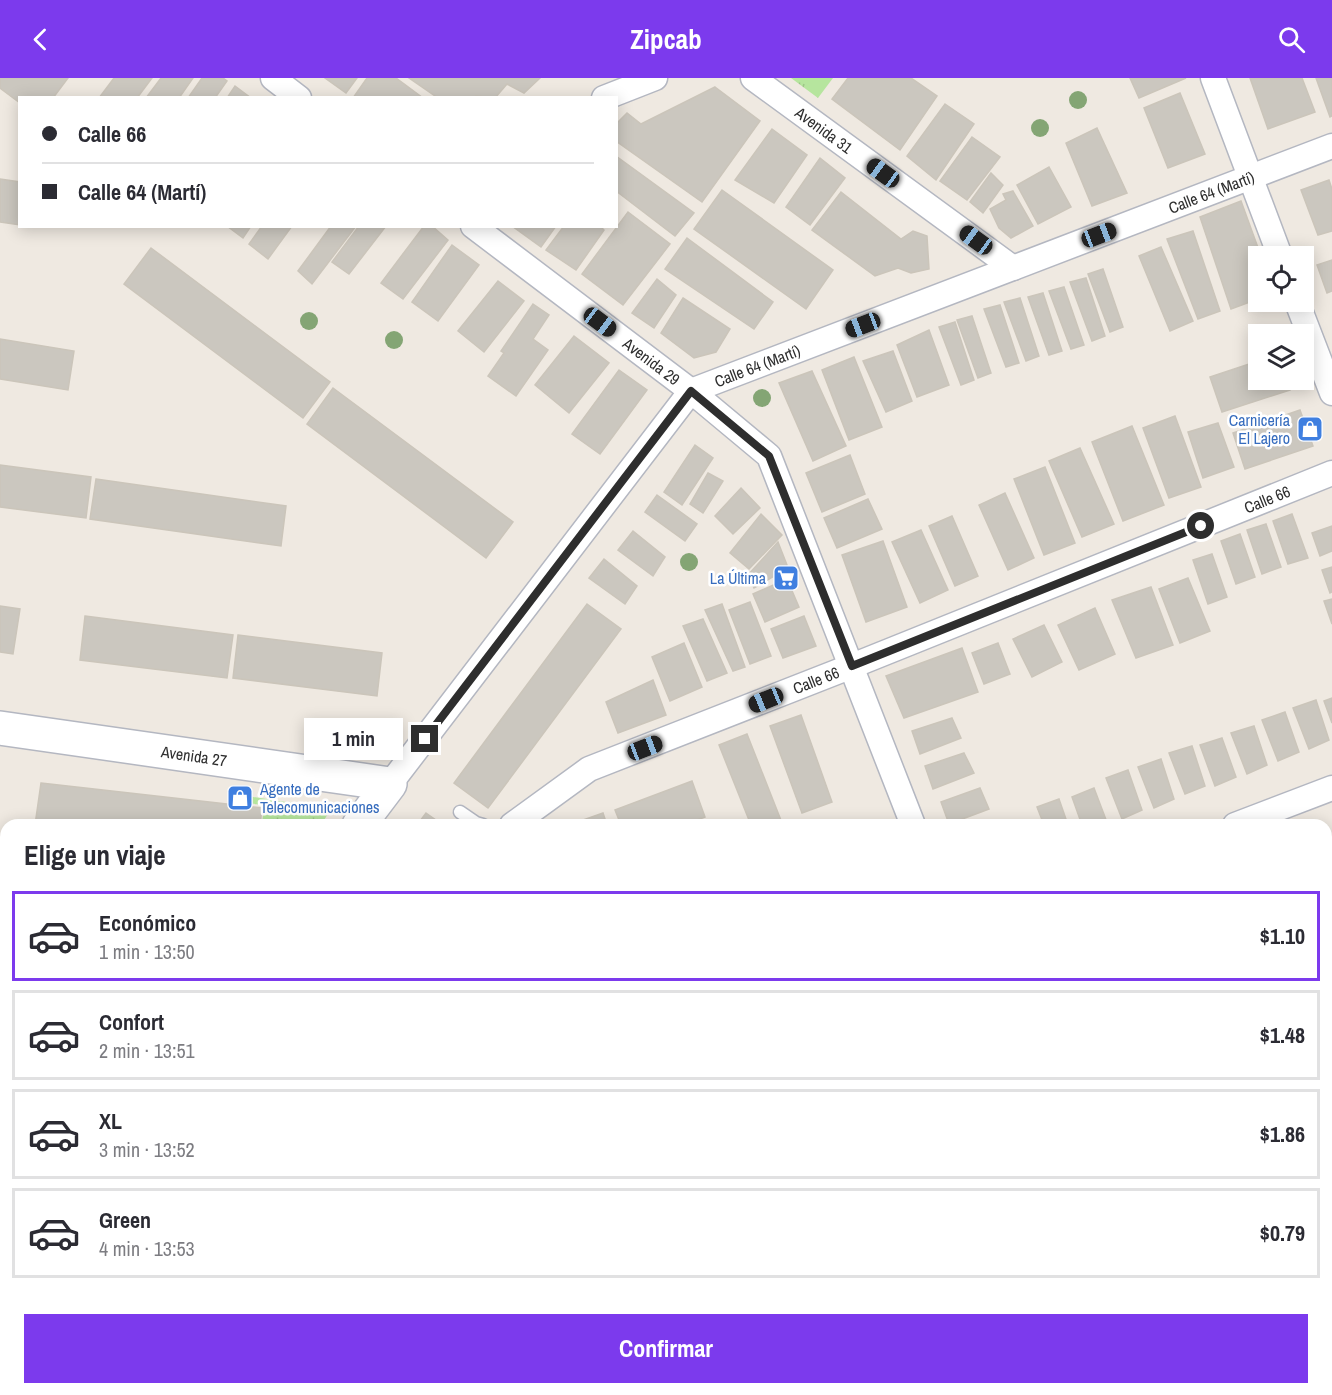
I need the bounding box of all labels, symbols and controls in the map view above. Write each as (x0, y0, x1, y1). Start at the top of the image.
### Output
text: Zipcab (630, 21, 702, 57)
icon: back (24, 23, 57, 56)
icon: search (1275, 23, 1308, 56)
street label: Avenida 31 (790, 101, 858, 159)
text: Calle 66 (78, 119, 146, 149)
car (863, 155, 903, 191)
street label: Calle 64 (Martí) (1165, 166, 1257, 219)
text: Calle 64 (Martí) (78, 177, 206, 207)
car (1079, 220, 1119, 250)
car (956, 222, 996, 258)
map controls (1248, 246, 1314, 390)
button: locate (1248, 246, 1314, 312)
car (580, 304, 620, 340)
car (843, 310, 883, 340)
button: layers (1248, 324, 1314, 390)
street label: Avenida 29 (618, 332, 685, 390)
street label: Calle 64 (Martí) (711, 339, 803, 392)
place label: Carnicería El Lajero (1229, 409, 1291, 449)
shop icon: Carnicería El Lajero (1295, 414, 1325, 444)
street label: Calle 66 (1241, 480, 1293, 518)
route start (1187, 512, 1214, 539)
supermarket icon: La Última (771, 563, 801, 593)
place label: La Última (710, 567, 767, 589)
street label: Calle 66 (790, 661, 842, 699)
car (746, 685, 786, 715)
callout: 1 min (305, 718, 404, 760)
text: 1 min (332, 725, 375, 752)
route end (411, 725, 438, 752)
car (625, 733, 665, 763)
street label: Avenida 27 (159, 740, 228, 771)
place label: Agente de Telecomunicaciones (259, 778, 380, 818)
shop icon: Agente de Telecomunicaciones (225, 783, 255, 813)
text: Elige un viaje (24, 837, 166, 873)
text: Económico (99, 908, 196, 938)
icon: car (27, 909, 81, 963)
text: $1.10 (1260, 921, 1305, 951)
text: 1 min · 13:50 (99, 938, 195, 965)
text: Confort (99, 1007, 164, 1037)
icon: car (27, 1008, 81, 1062)
text: $1.48 (1260, 1020, 1305, 1050)
text: 2 min · 13:51 (99, 1037, 195, 1064)
text: XL (99, 1106, 122, 1136)
icon: car (27, 1107, 81, 1161)
text: $1.86 (1260, 1119, 1305, 1149)
text: 3 min · 13:52 (99, 1136, 195, 1163)
text: Green (99, 1205, 151, 1235)
icon: car (27, 1206, 81, 1260)
text: $0.79 (1260, 1218, 1305, 1248)
text: 4 min · 13:53 (99, 1235, 195, 1262)
button: Confirmar (24, 1314, 1308, 1383)

